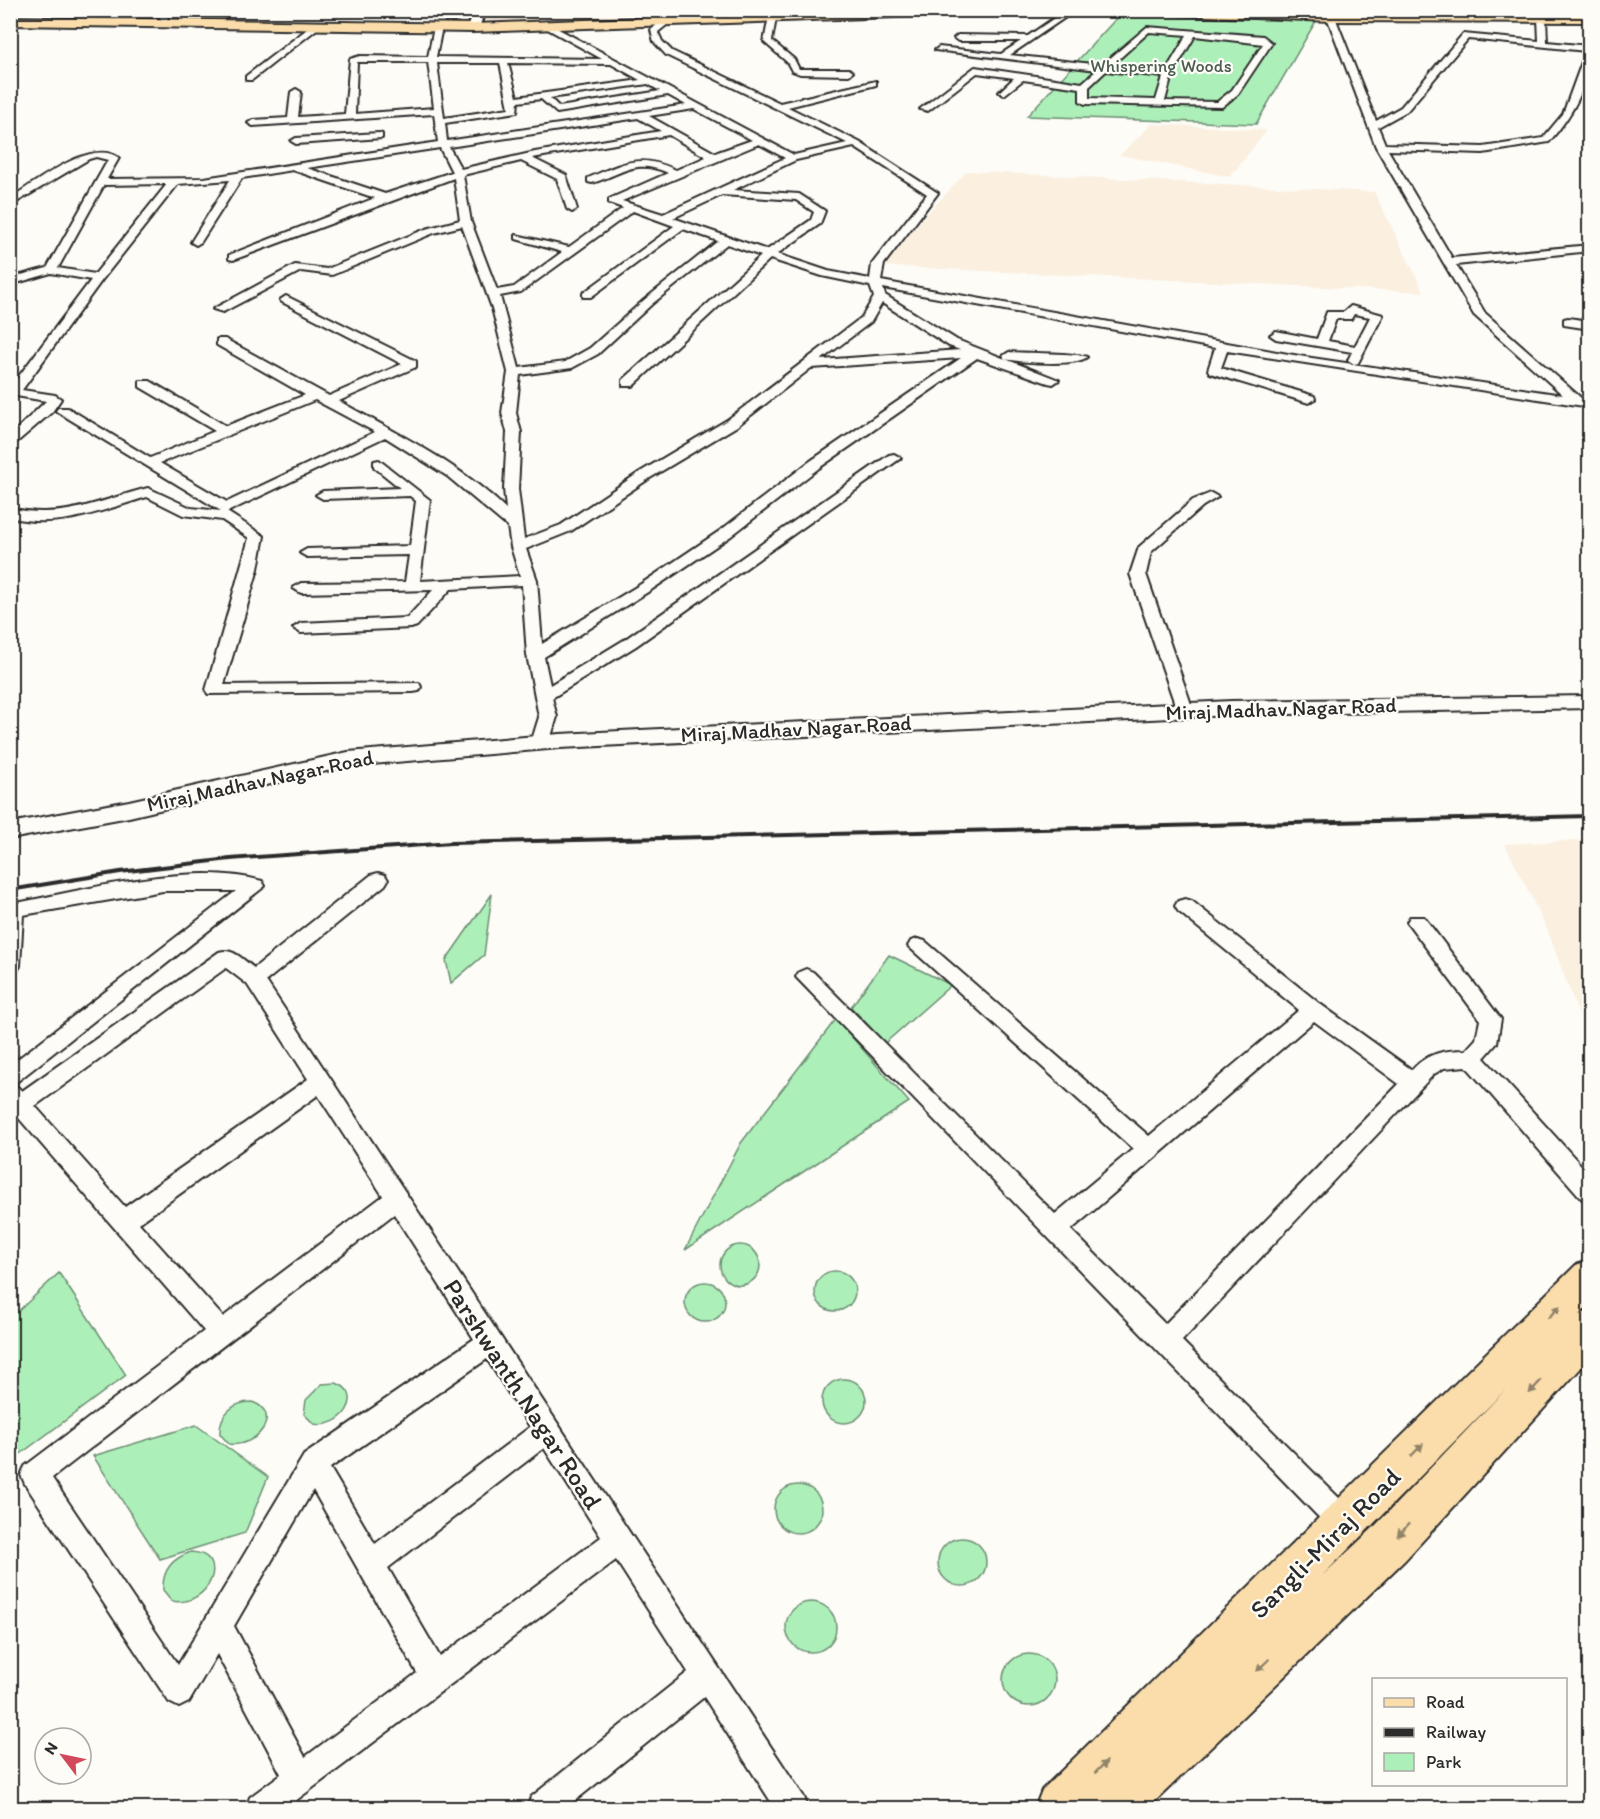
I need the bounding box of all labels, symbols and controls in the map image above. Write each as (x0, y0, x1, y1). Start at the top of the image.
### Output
park label: Whispering Woods (1090, 55, 1232, 77)
street label: Miraj Madhav Nagar Road (1165, 692, 1397, 725)
street label: Miraj Madhav Nagar Road (680, 710, 912, 747)
street label: Miraj Madhav Nagar Road (144, 744, 375, 817)
street label: Parshwanth Nagar Road (436, 1273, 610, 1516)
one-way arrow (1547, 1306, 1561, 1320)
one-way arrow (1529, 1380, 1543, 1394)
one-way arrow (1409, 1444, 1423, 1458)
street label: Sangli-Miraj Road (1243, 1461, 1407, 1625)
one-way arrow (1396, 1522, 1410, 1536)
one-way arrow (1256, 1658, 1270, 1672)
legend (1372, 1678, 1567, 1786)
text: Road (1426, 1691, 1465, 1713)
text: Railway (1426, 1721, 1487, 1743)
north arrow (33, 1726, 93, 1786)
text: N (40, 1739, 62, 1758)
text: Park (1426, 1751, 1461, 1773)
one-way arrow (1094, 1760, 1108, 1775)

